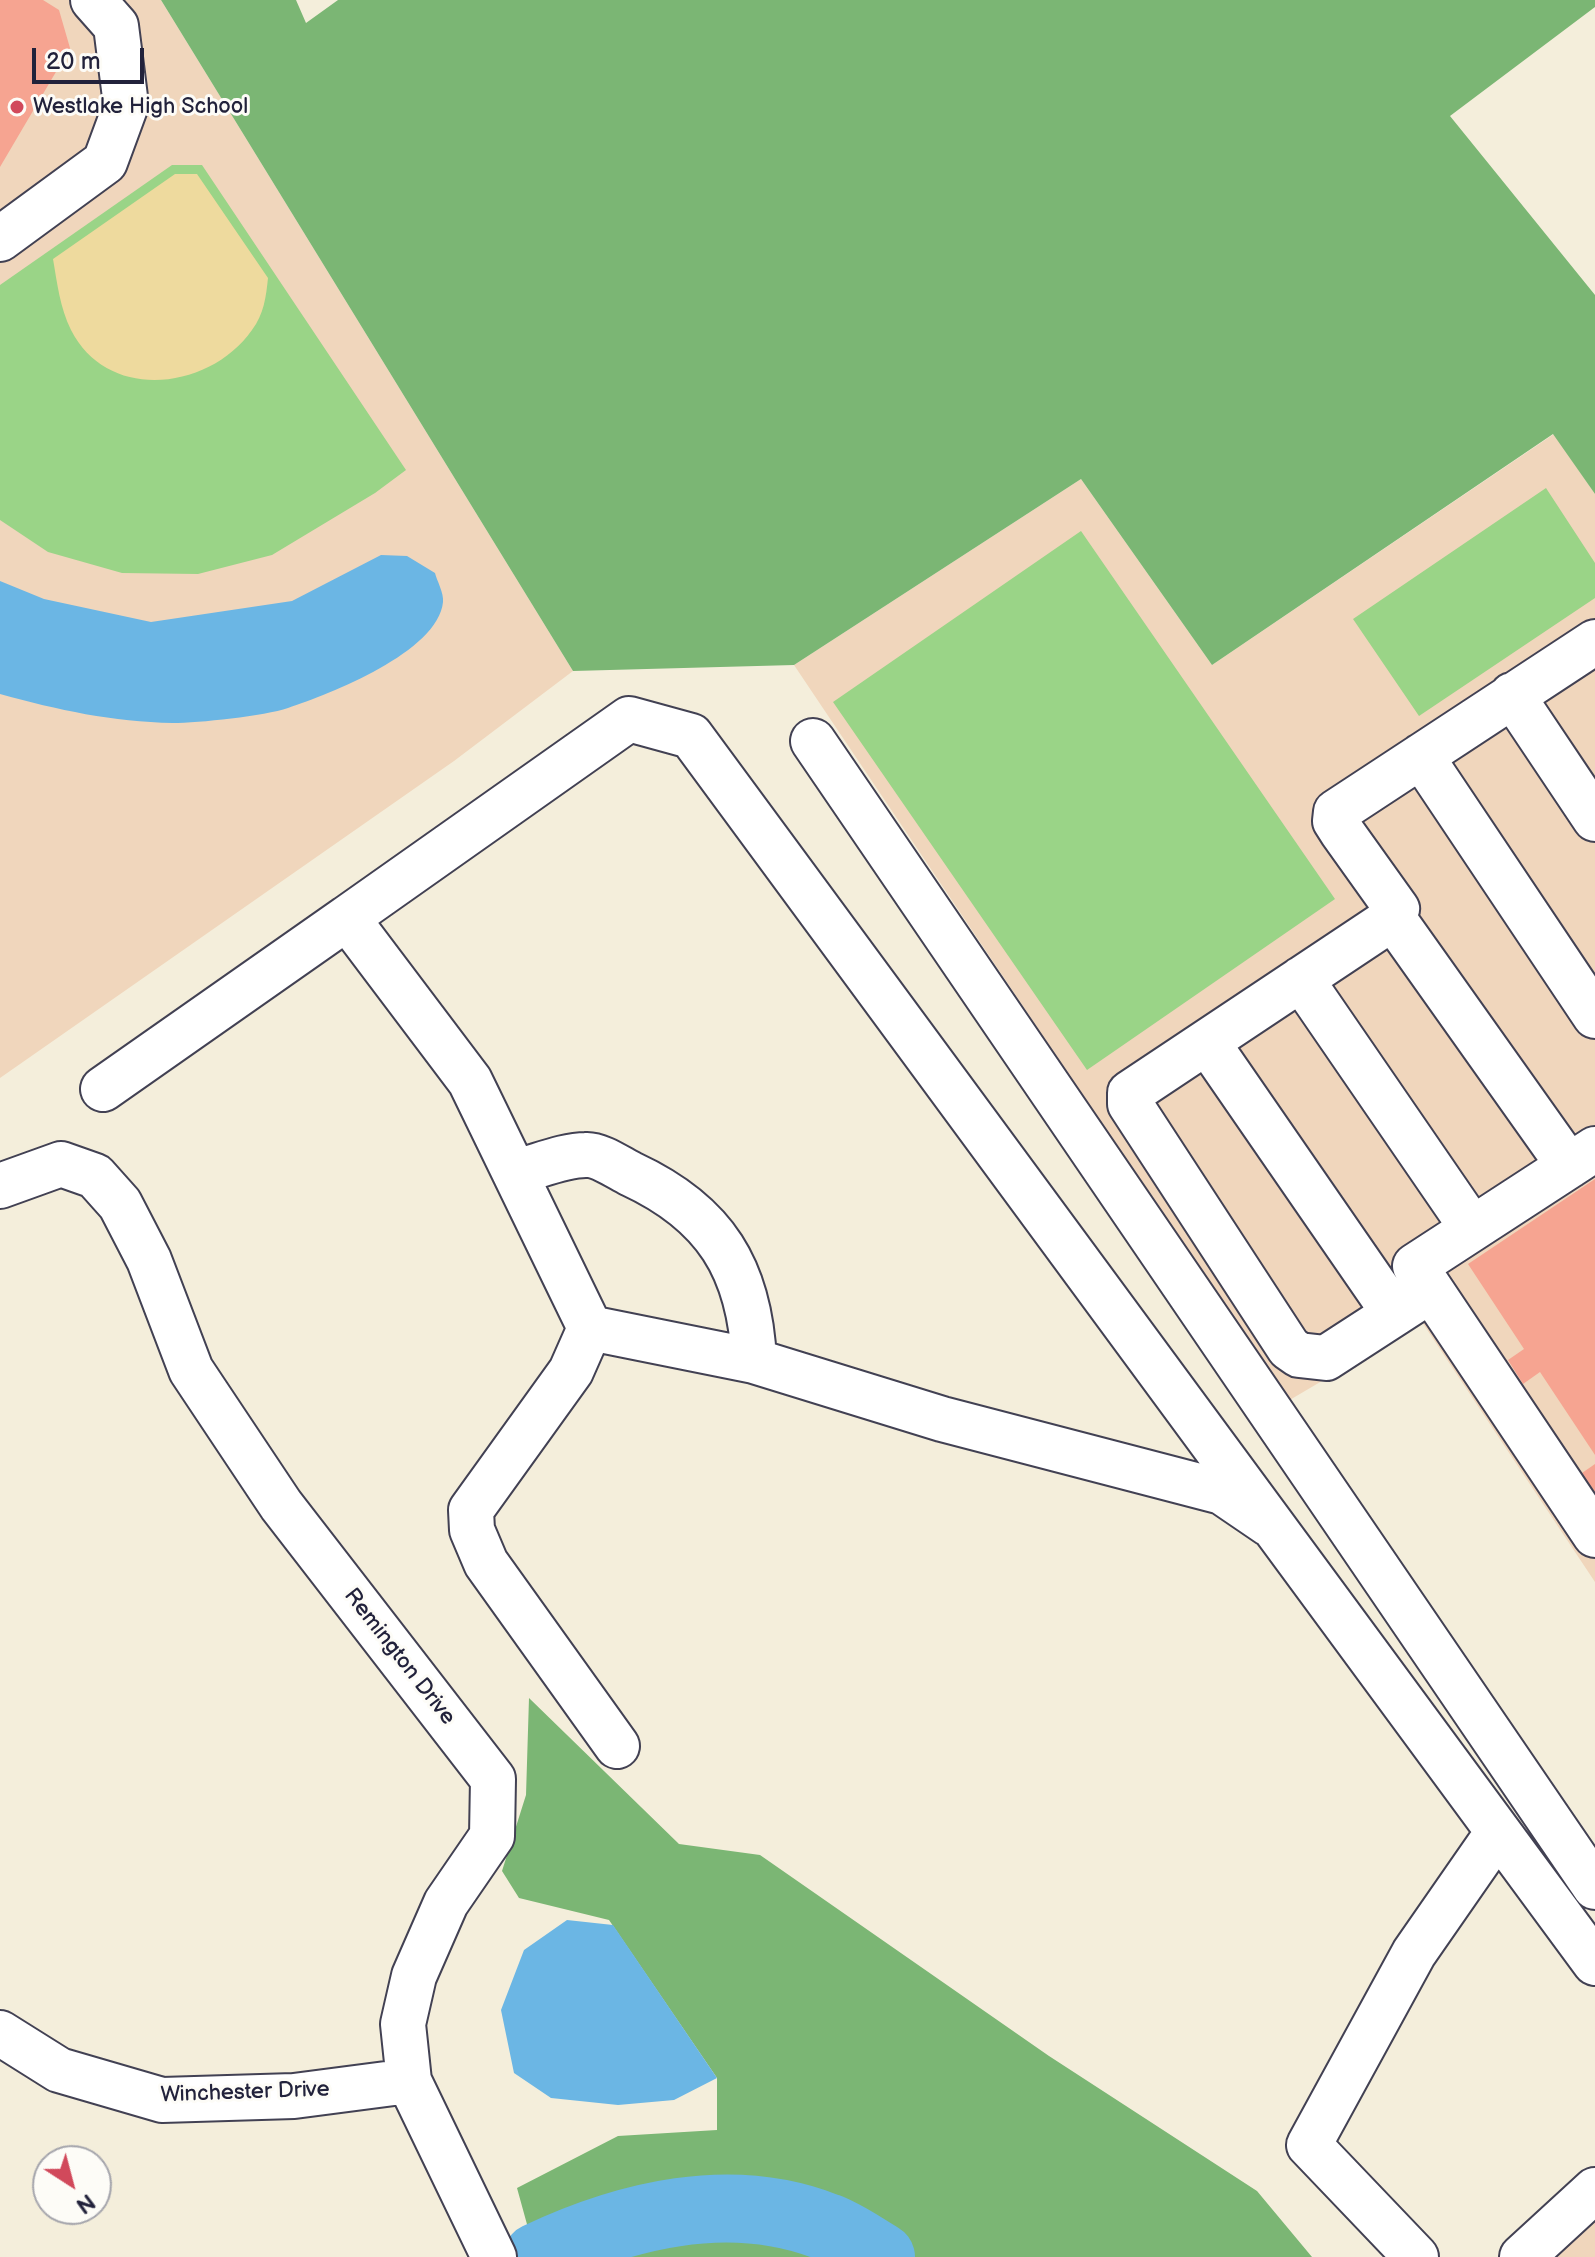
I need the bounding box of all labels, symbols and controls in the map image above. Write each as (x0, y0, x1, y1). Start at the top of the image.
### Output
scale bar (36, 32, 148, 82)
text: 20 m (46, 47, 101, 76)
place label: Westlake High School (33, 94, 248, 120)
marker: Westlake High School (8, 98, 26, 116)
street label: Remington Drive (338, 1584, 460, 1730)
street label: Winchester Drive (160, 2077, 330, 2109)
north arrow (32, 2145, 112, 2225)
text: N (71, 2187, 100, 2219)

